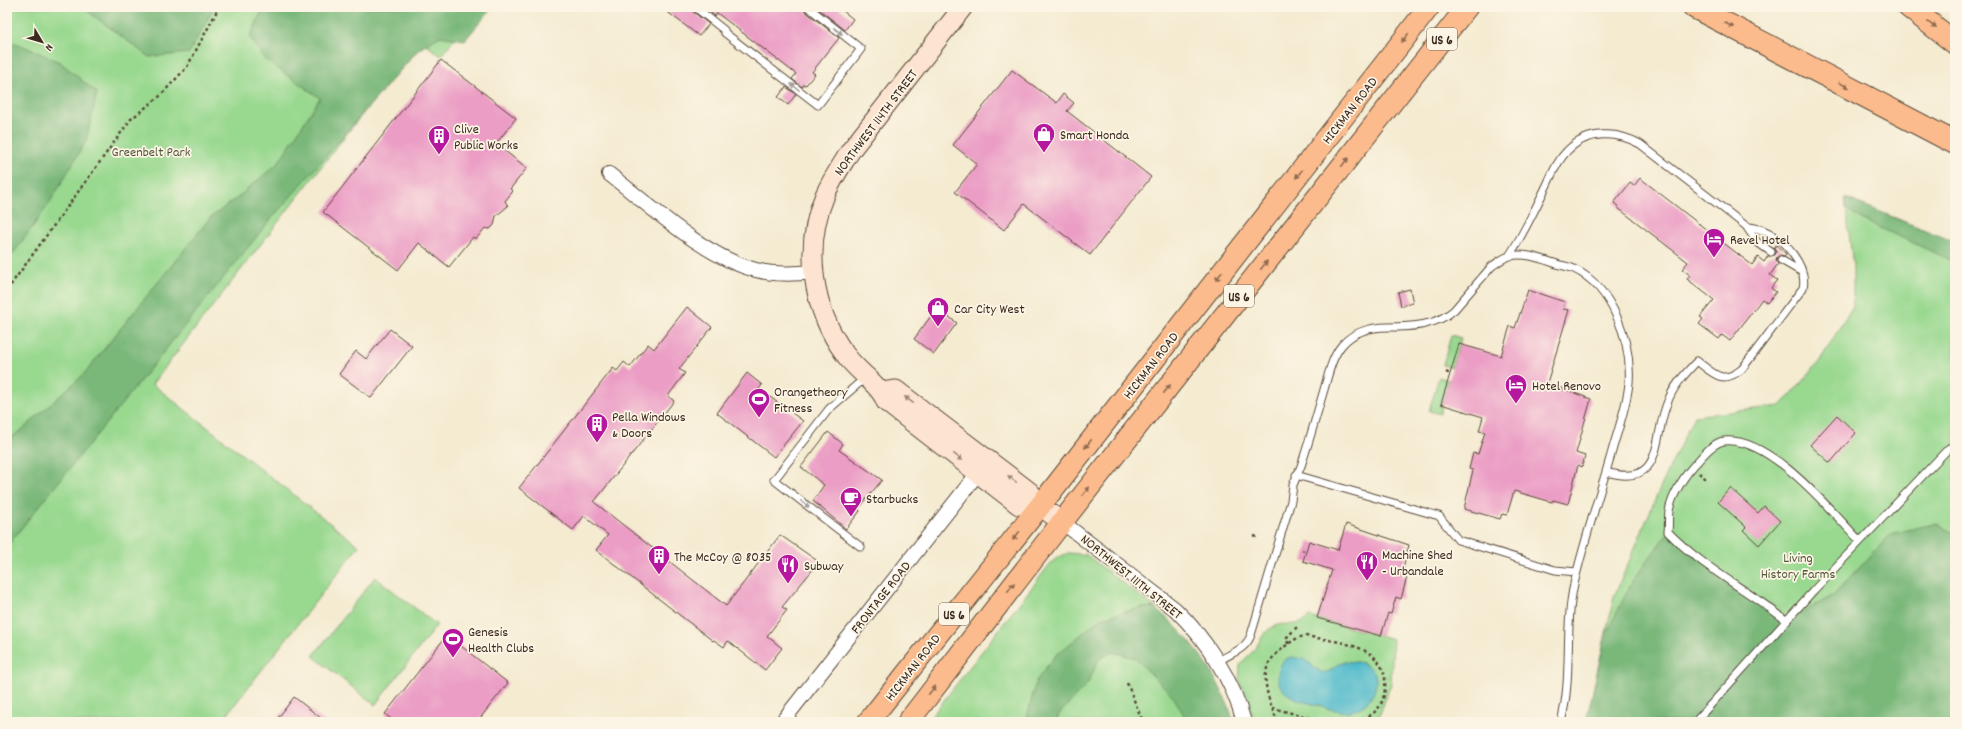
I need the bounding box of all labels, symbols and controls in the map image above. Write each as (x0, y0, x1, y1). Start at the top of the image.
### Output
one-way arrow (1927, 21, 1938, 29)
north arrow (22, 22, 62, 62)
one-way arrow (1723, 22, 1734, 28)
one-way arrow (833, 27, 844, 35)
road number: US 6 (1427, 28, 1457, 50)
one-way arrow (1401, 32, 1409, 43)
text: N (40, 40, 56, 54)
street label: NORTHWEST 114TH STREET (830, 65, 924, 181)
street label: HICKMAN ROAD (1318, 73, 1383, 149)
one-way arrow (1838, 82, 1850, 88)
one-way arrow (790, 83, 801, 91)
place label: Clive Public Works (454, 120, 518, 156)
shop icon: Smart Honda (1031, 121, 1057, 154)
building icon: Clive Public Works (426, 123, 452, 156)
place label: Smart Honda (1060, 126, 1129, 146)
park label: Greenbelt Park (112, 143, 191, 163)
one-way arrow (1340, 157, 1349, 168)
one-way arrow (1295, 168, 1304, 179)
hotel icon: Revel Hotel (1701, 226, 1727, 259)
place label: Revel Hotel (1730, 231, 1790, 251)
one-way arrow (1260, 259, 1269, 270)
one-way arrow (1215, 270, 1224, 281)
road number: US 6 (1224, 285, 1254, 307)
shop icon: Car City West (925, 295, 951, 328)
place label: Car City West (954, 300, 1025, 320)
street label: HICKMAN ROAD (1119, 328, 1184, 404)
hotel icon: Hotel Renovo (1503, 372, 1529, 405)
place label: Hotel Renovo (1532, 377, 1601, 397)
place label: Orangetheory Fitness (774, 383, 848, 419)
one-way arrow (1162, 383, 1171, 394)
sports icon: Orangetheory Fitness (746, 386, 772, 419)
one-way arrow (904, 396, 914, 404)
place label: Pella Windows & Doors (612, 408, 686, 444)
building icon: Pella Windows & Doors (584, 411, 610, 444)
one-way arrow (1084, 439, 1092, 450)
one-way arrow (953, 453, 964, 462)
one-way arrow (1007, 474, 1018, 483)
cafe icon: Starbucks (838, 485, 864, 518)
one-way arrow (1082, 485, 1091, 496)
place label: Starbucks (866, 490, 919, 510)
one-way arrow (800, 500, 811, 508)
street label: NORTHWEST 111TH STREET (1075, 530, 1186, 625)
one-way arrow (1011, 531, 1020, 542)
building icon: The McCoy @ 8035 (646, 543, 672, 576)
place label: Machine Shed - Urbandale (1382, 546, 1453, 582)
place label: The McCoy @ 8035 (674, 548, 772, 568)
restaurant icon: Machine Shed - Urbandale (1354, 549, 1380, 582)
park label: Living History Farms (1761, 549, 1835, 585)
restaurant icon: Subway (775, 552, 801, 585)
place label: Subway (804, 557, 844, 577)
street label: FRONTAGE ROAD (847, 558, 916, 639)
one-way arrow (1007, 582, 1016, 593)
road number: US 6 (939, 603, 969, 625)
place label: Genesis Health Clubs (468, 623, 534, 659)
sports icon: Genesis Health Clubs (440, 626, 466, 659)
street label: HICKMAN ROAD (881, 630, 946, 706)
one-way arrow (928, 685, 936, 696)

